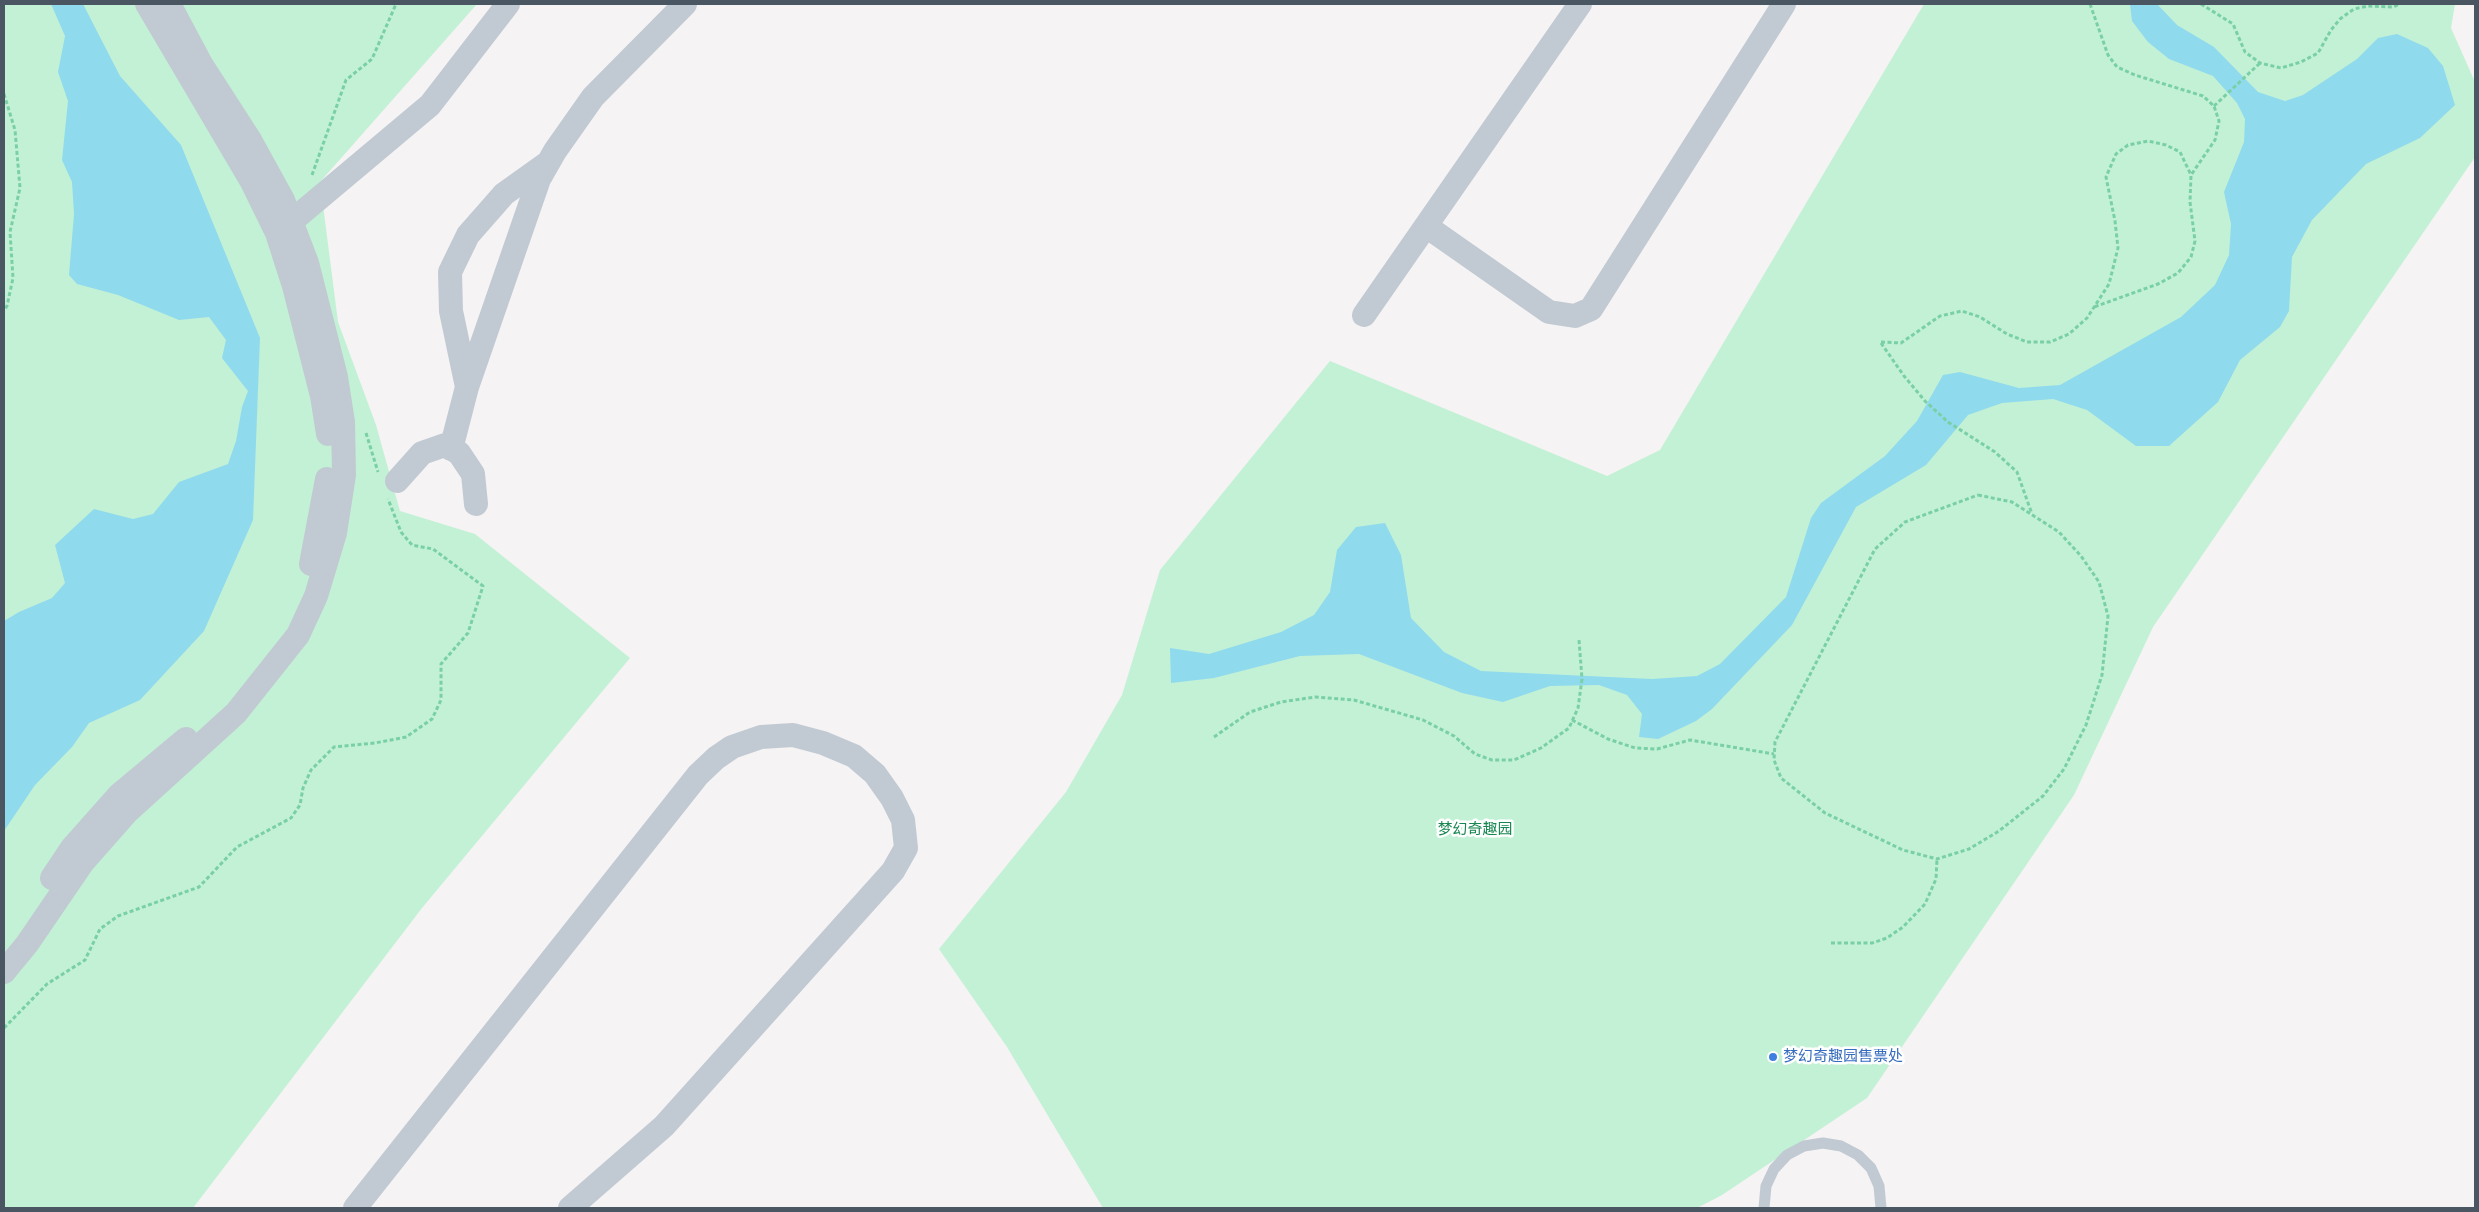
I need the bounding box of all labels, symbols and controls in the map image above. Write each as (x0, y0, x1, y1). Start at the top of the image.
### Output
park label: 梦幻奇趣园 (1438, 821, 1512, 839)
place label: 梦幻奇趣园售票处 (1783, 1048, 1903, 1066)
marker: 梦幻奇趣园售票处 (1767, 1051, 1779, 1063)

